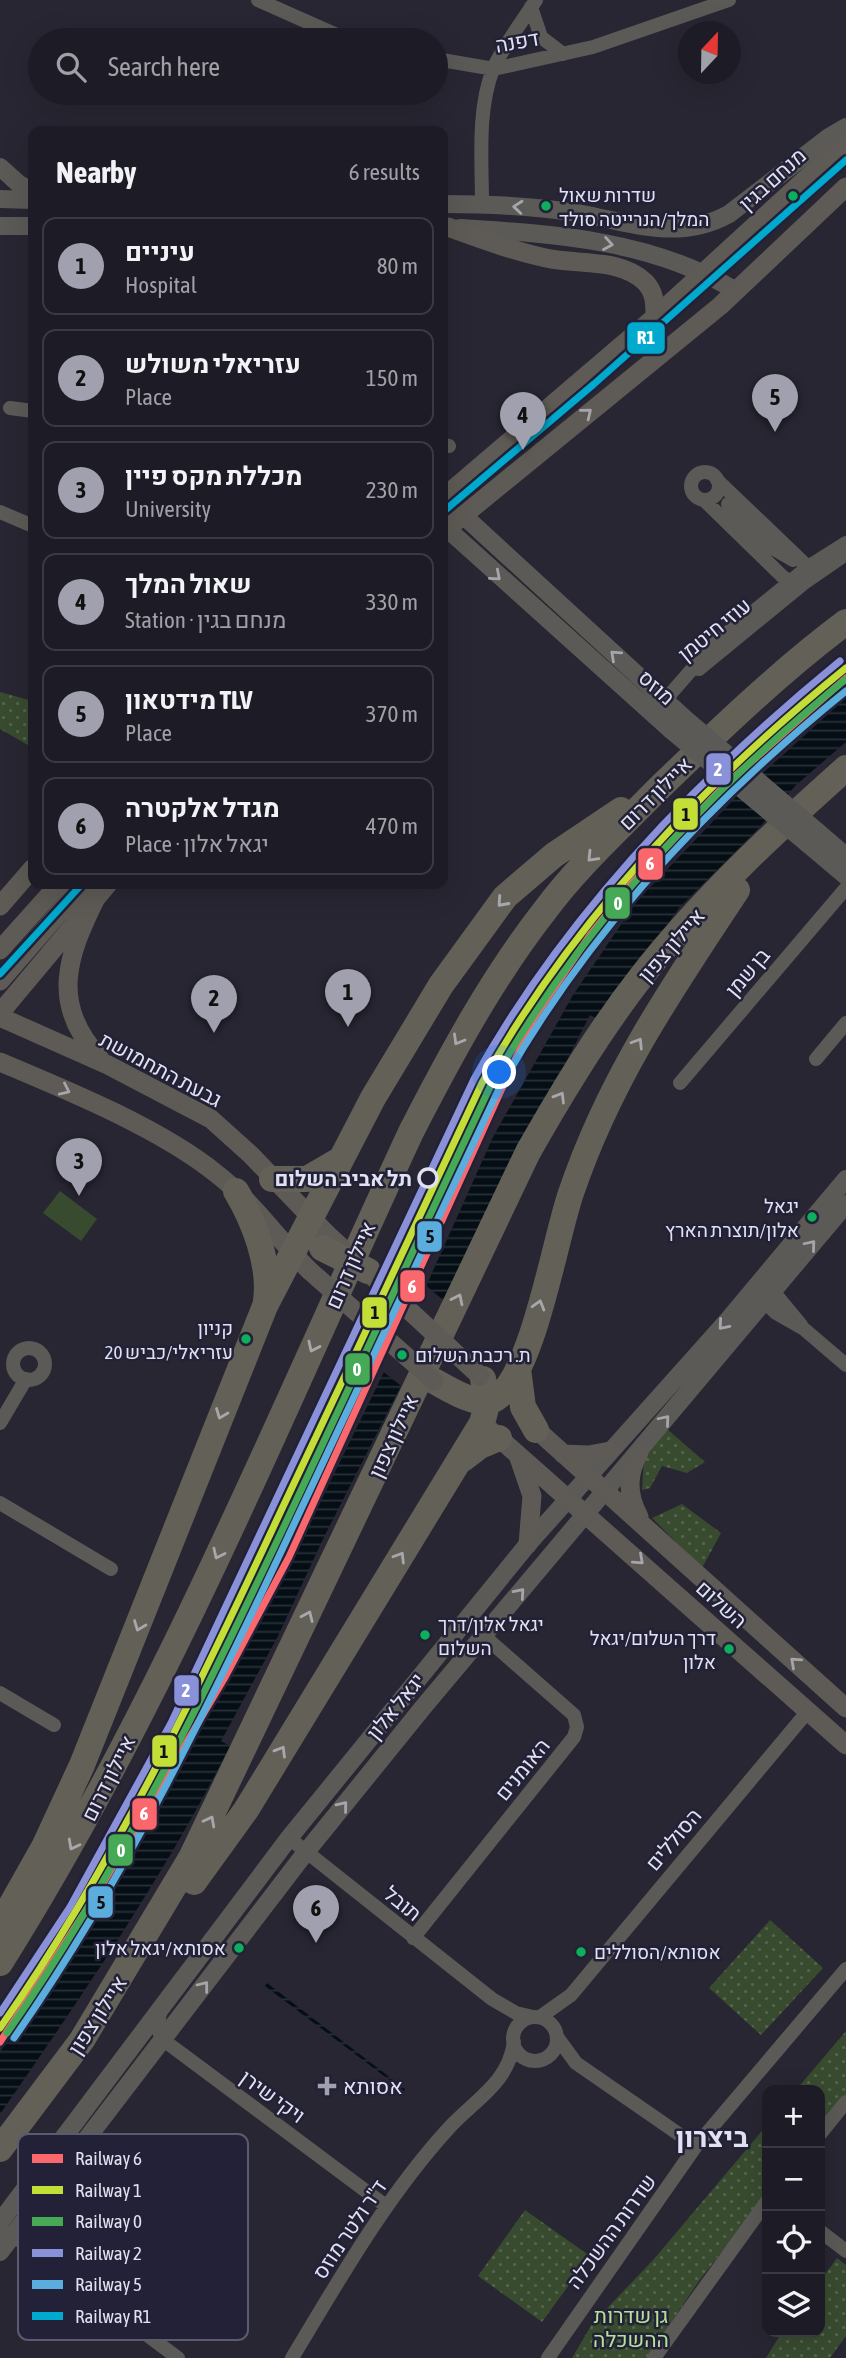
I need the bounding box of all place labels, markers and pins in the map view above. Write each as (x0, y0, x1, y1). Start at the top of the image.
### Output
place label: שדרות שאול המלך/הנרייטה סולד (559, 184, 710, 230)
unlabelled marker (786, 189, 800, 203)
marker: שדרות שאול המלך/הנרייטה סולד (539, 199, 553, 213)
pin: 5 (752, 374, 798, 432)
pin: 4 (500, 392, 546, 450)
pin: 1 (325, 969, 371, 1027)
pin: 2 (191, 975, 237, 1033)
pin: 3 (56, 1138, 102, 1196)
place label: תל אביב השלום (274, 1166, 412, 1190)
marker: תל אביב השלום (418, 1168, 438, 1188)
place label: יגאל אלון/תוצרת הארץ (665, 1195, 799, 1241)
marker: יגאל אלון/תוצרת הארץ (805, 1210, 819, 1224)
place label: קניון עזריאלי/כביש 20 (105, 1317, 233, 1363)
marker: קניון עזריאלי/כביש 20 (239, 1332, 253, 1346)
place label: ת. רכבת השלום (415, 1344, 531, 1366)
marker: ת. רכבת השלום (395, 1348, 409, 1362)
place label: יגאל אלון/דרך השלום (438, 1613, 544, 1659)
place label: דרך השלום/יגאל אלון (590, 1627, 716, 1673)
marker: יגאל אלון/דרך השלום (418, 1628, 432, 1642)
marker: דרך השלום/יגאל אלון (722, 1642, 736, 1656)
pin: 6 (293, 1885, 339, 1943)
place label: אסותא/יגאל אלון (95, 1937, 226, 1959)
marker: אסותא/יגאל אלון (232, 1941, 246, 1955)
place label: אסותא/הסוללים (594, 1941, 721, 1963)
marker: אסותא/הסוללים (574, 1945, 588, 1959)
place label: אסותא (343, 2074, 403, 2098)
marker: אסותא (317, 2076, 337, 2096)

